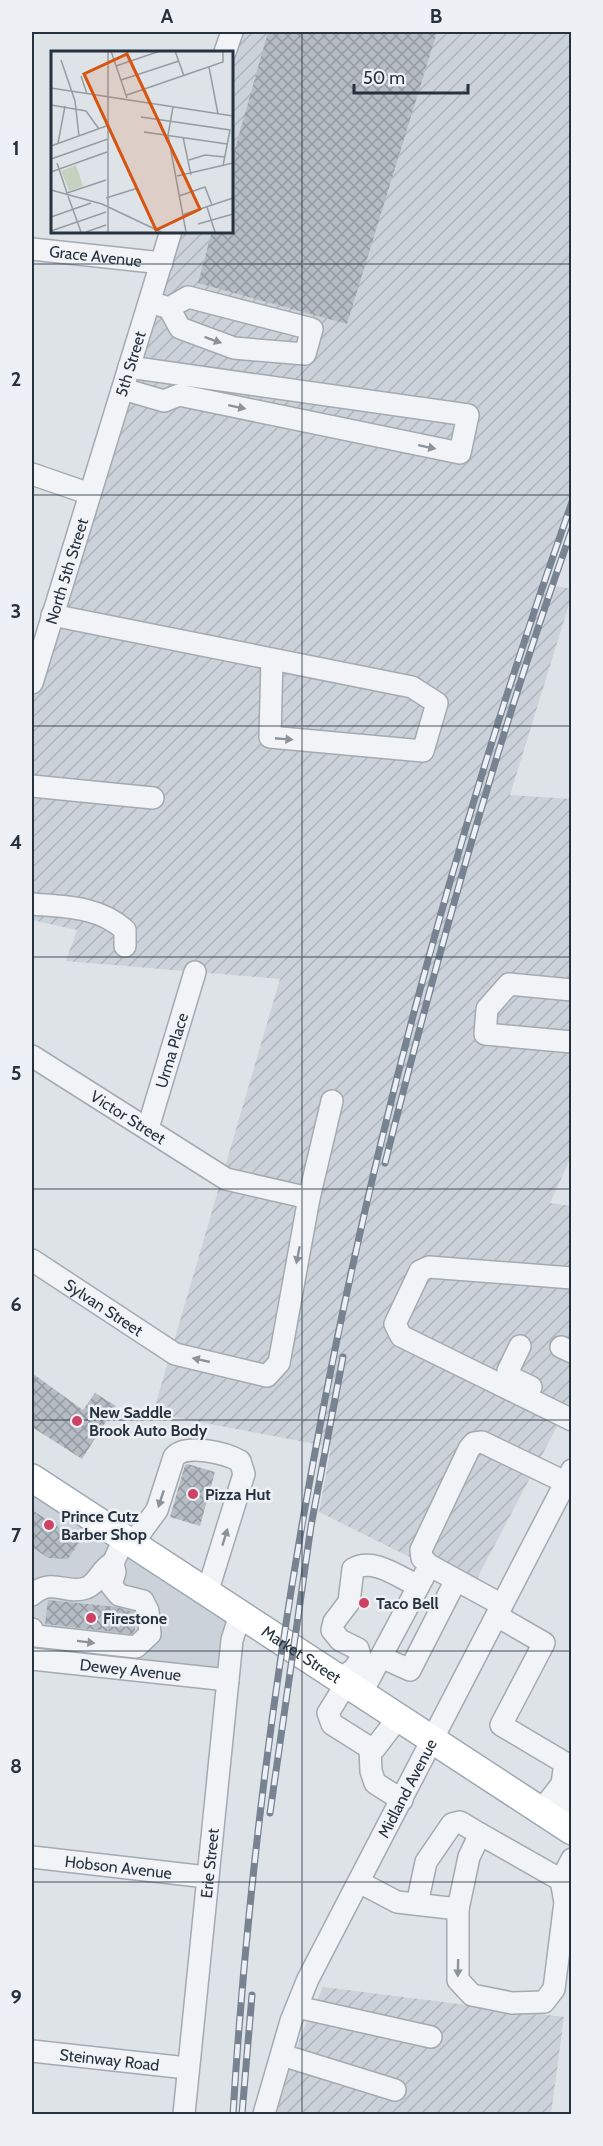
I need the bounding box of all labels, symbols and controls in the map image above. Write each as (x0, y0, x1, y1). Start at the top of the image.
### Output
text: A (161, 4, 174, 28)
text: B (430, 4, 442, 28)
inset map (51, 51, 232, 232)
scale bar (354, 57, 468, 95)
text: 50 m (363, 67, 405, 89)
text: 1 (12, 136, 20, 160)
street label: Grace Avenue (48, 241, 143, 270)
street label: 5th Street (111, 328, 149, 399)
one-way arrow (204, 336, 222, 346)
text: 2 (11, 367, 21, 391)
one-way arrow (227, 403, 246, 412)
one-way arrow (418, 442, 437, 452)
street label: North 5th Street (41, 515, 92, 627)
text: 3 (11, 599, 21, 623)
one-way arrow (274, 734, 293, 744)
text: 4 (10, 830, 22, 854)
street label: Urma Place (151, 1011, 192, 1090)
text: 5 (11, 1061, 21, 1085)
street label: Victor Street (87, 1086, 170, 1148)
one-way arrow (293, 1246, 302, 1265)
street label: Sylvan Street (61, 1275, 147, 1340)
text: 6 (10, 1292, 22, 1316)
one-way arrow (192, 1355, 210, 1365)
place label: New Saddle Brook Auto Body (89, 1403, 208, 1440)
marker: New Saddle Brook Auto Body (70, 1414, 84, 1428)
place label: Pizza Hut (205, 1485, 271, 1504)
marker: Pizza Hut (186, 1487, 200, 1501)
one-way arrow (155, 1490, 165, 1508)
place label: Prince Cutz Barber Shop (61, 1507, 147, 1544)
marker: Prince Cutz Barber Shop (42, 1518, 56, 1532)
text: 7 (11, 1523, 22, 1547)
one-way arrow (221, 1528, 230, 1546)
place label: Taco Bell (376, 1594, 439, 1613)
marker: Taco Bell (357, 1596, 371, 1610)
place label: Firestone (103, 1609, 167, 1628)
marker: Firestone (84, 1611, 98, 1625)
street label: Market Street (258, 1621, 345, 1687)
one-way arrow (76, 1637, 95, 1647)
street label: Dewey Avenue (79, 1655, 182, 1684)
street label: Midland Avenue (373, 1736, 440, 1841)
text: 8 (10, 1754, 22, 1778)
street label: Erie Street (196, 1827, 222, 1899)
street label: Hobson Avenue (64, 1851, 173, 1882)
one-way arrow (453, 1958, 463, 1977)
text: 9 (10, 1985, 22, 2009)
street label: Steinway Road (59, 2045, 160, 2074)

